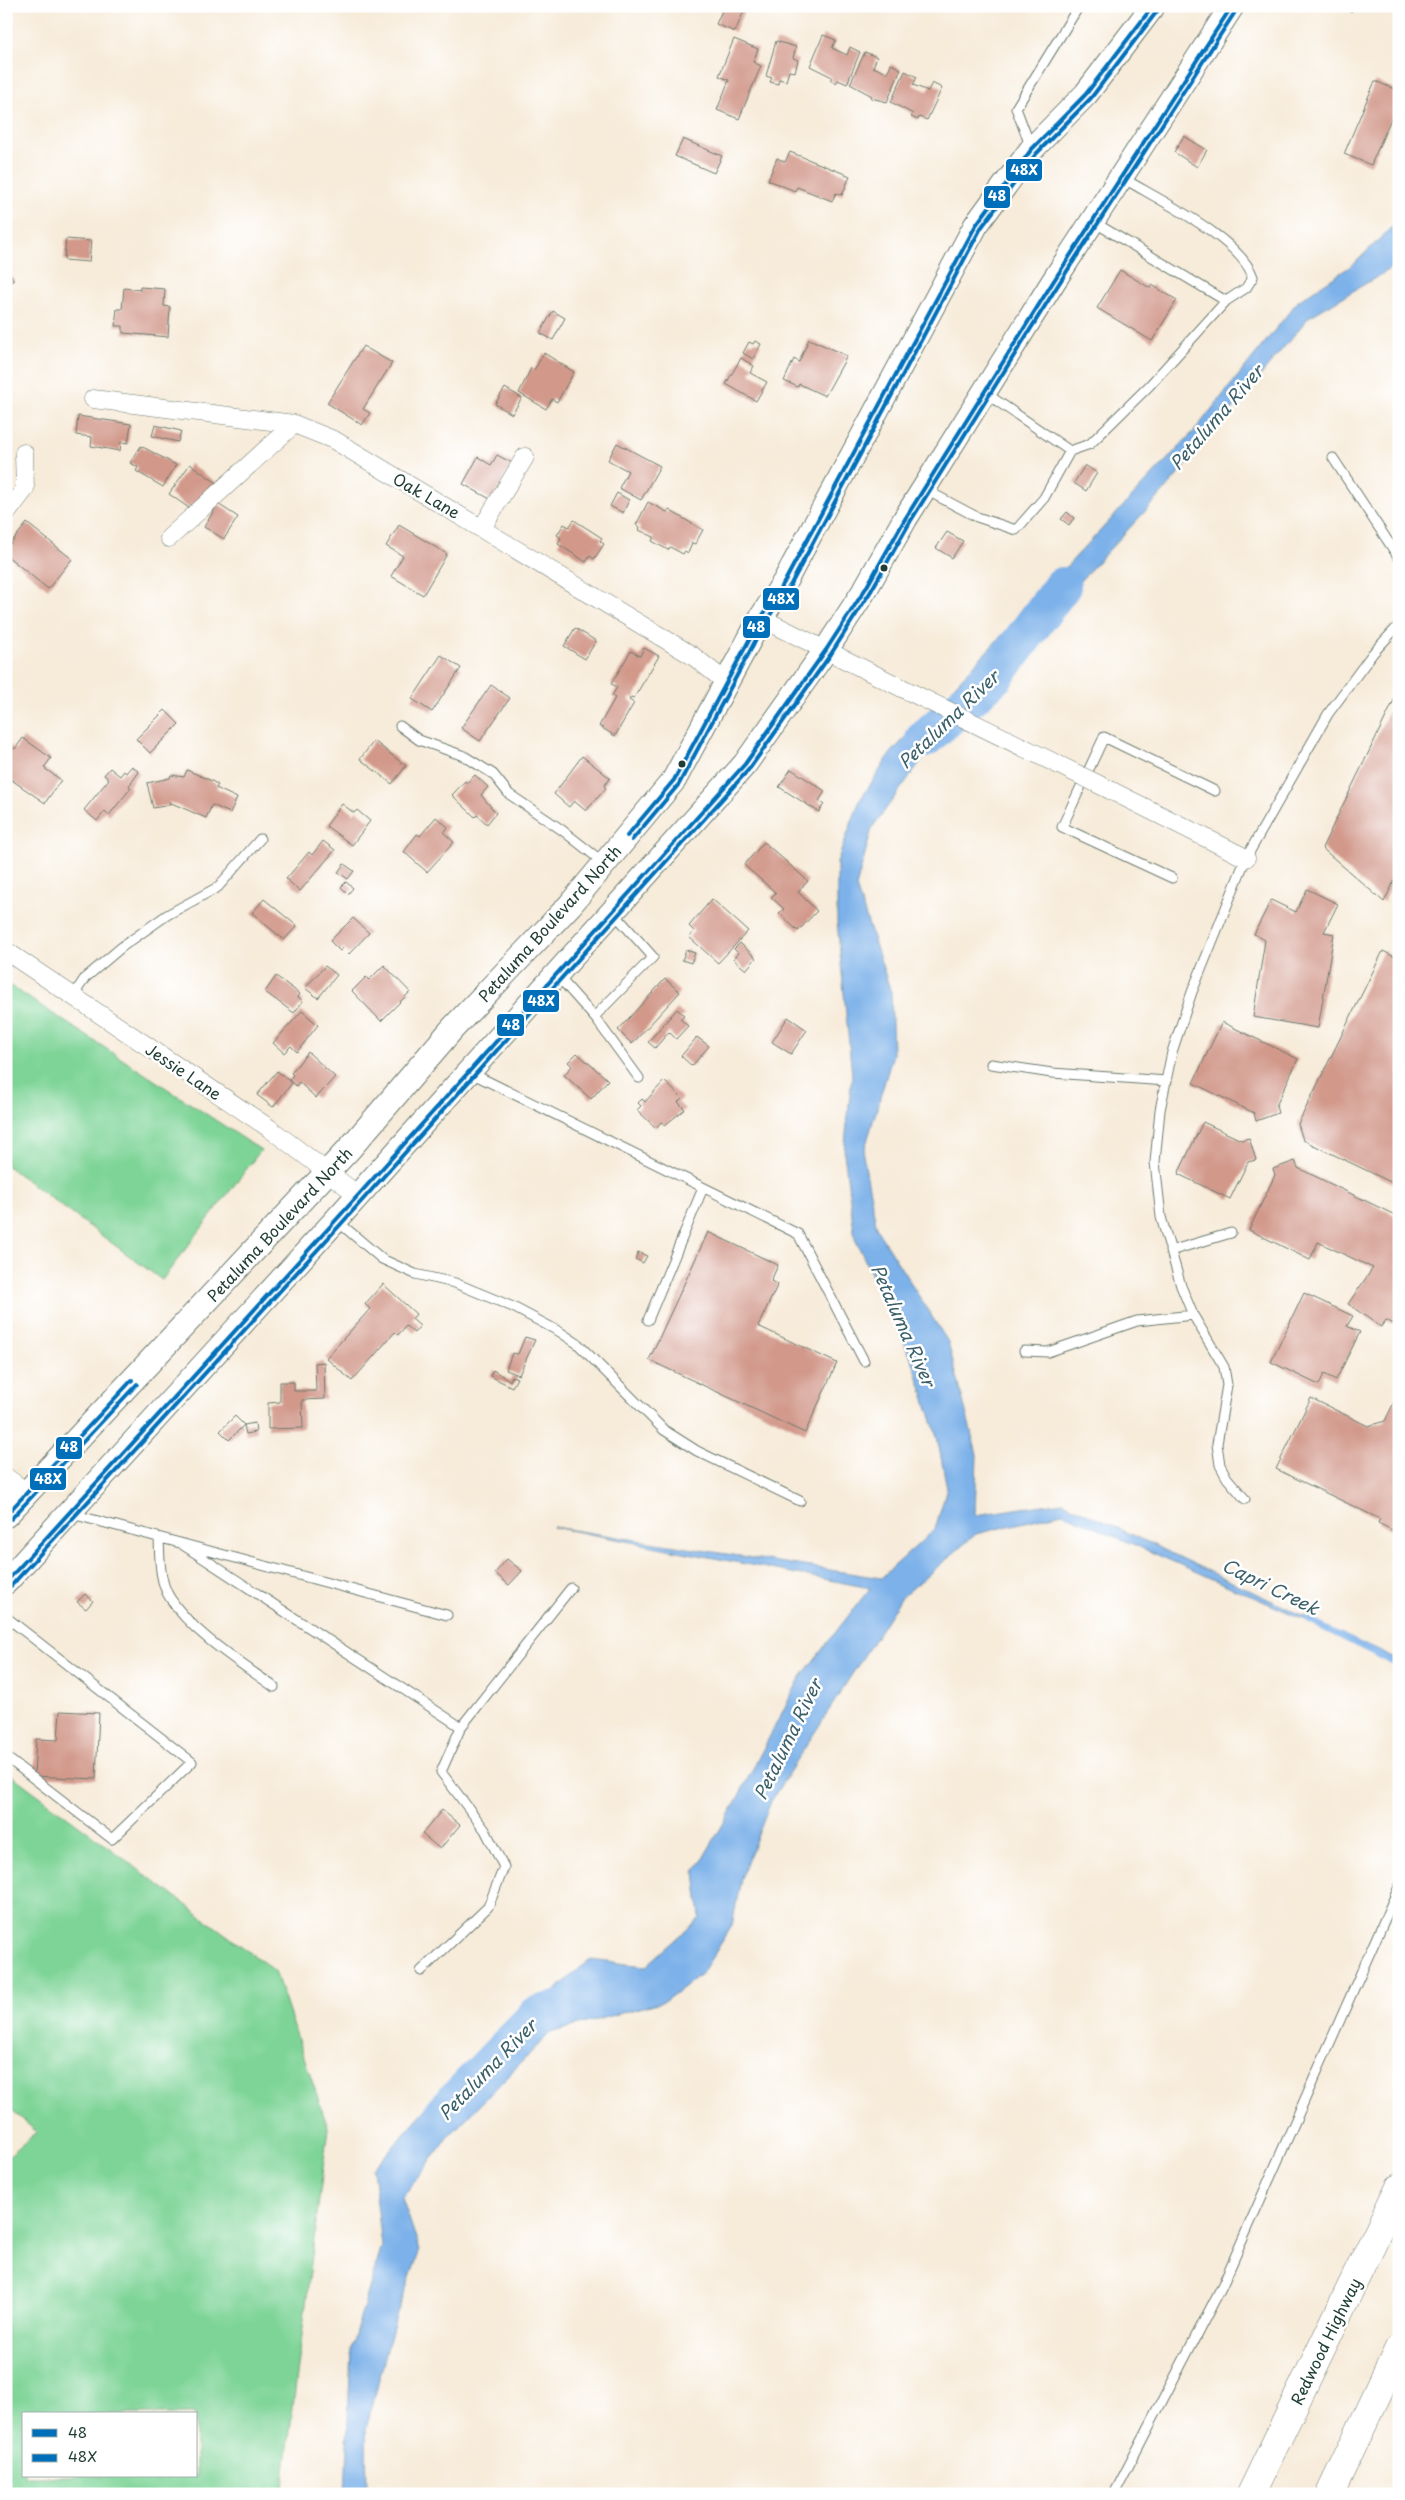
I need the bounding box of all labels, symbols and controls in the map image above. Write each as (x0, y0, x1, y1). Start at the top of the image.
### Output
line badge: 48X (1005, 158, 1043, 182)
text: 48X (1010, 159, 1039, 180)
line badge: 48 (983, 185, 1011, 209)
text: 48 (988, 185, 1006, 206)
water label: Petaluma River (1163, 356, 1271, 475)
street label: Oak Lane (389, 466, 465, 524)
unlabelled marker (879, 563, 889, 573)
line badge: 48X (762, 587, 800, 611)
text: 48X (767, 588, 796, 609)
line badge: 48 (742, 615, 771, 639)
text: 48 (747, 616, 765, 637)
water label: Petaluma River (891, 662, 1007, 774)
unlabelled marker (677, 759, 687, 769)
street label: Petaluma Boulevard North (472, 839, 626, 1007)
line badge: 48X (522, 989, 560, 1013)
text: 48X (527, 990, 556, 1011)
line badge: 48 (496, 1013, 525, 1037)
text: 48 (502, 1014, 520, 1035)
street label: Jessie Lane (141, 1037, 227, 1105)
street label: Petaluma Boulevard North (201, 1141, 357, 1307)
water label: Petaluma River (865, 1260, 944, 1393)
line badge: 48 (55, 1436, 83, 1460)
text: 48 (60, 1436, 78, 1457)
line badge: 48X (29, 1467, 67, 1491)
text: 48X (34, 1468, 63, 1489)
water label: Capri Creek (1218, 1551, 1325, 1622)
water label: Petaluma River (746, 1672, 829, 1804)
water label: Petaluma River (432, 2010, 544, 2126)
street label: Redwood Highway (1284, 2273, 1366, 2409)
legend (22, 2412, 198, 2478)
text: 48 (68, 2420, 87, 2443)
text: 48X (68, 2444, 97, 2467)

